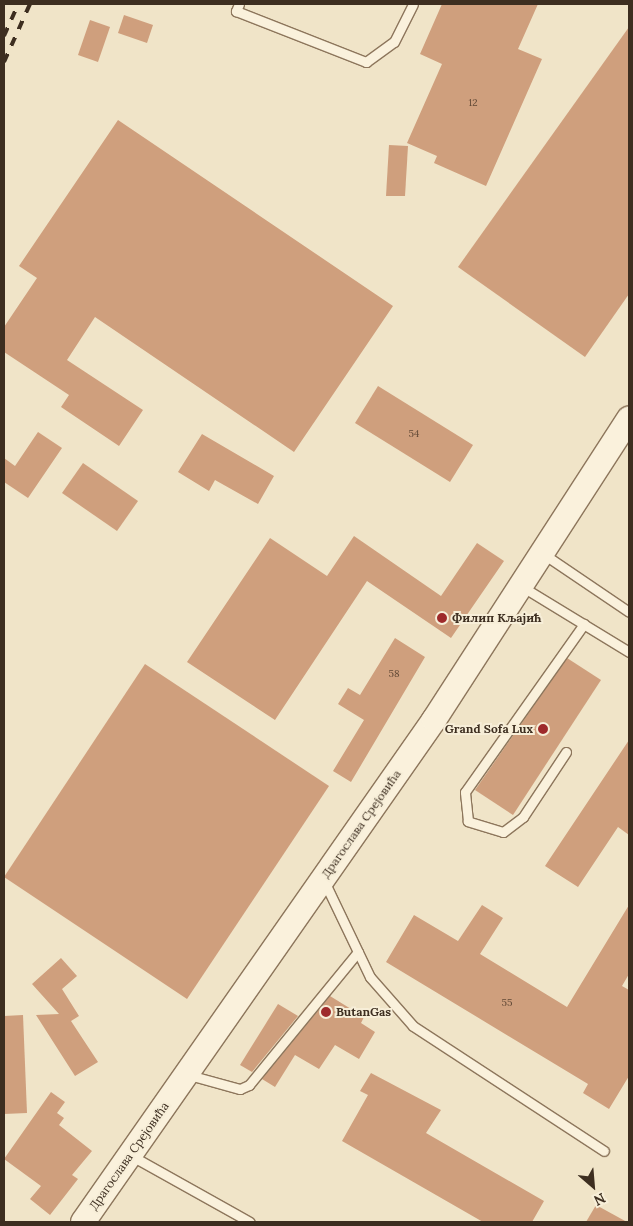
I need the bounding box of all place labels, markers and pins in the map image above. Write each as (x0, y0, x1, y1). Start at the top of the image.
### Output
place label: Филип Кљајић (452, 611, 542, 625)
marker: Филип Кљајић (436, 612, 448, 624)
place label: Grand Sofa Lux (445, 722, 533, 736)
marker: Grand Sofa Lux (537, 723, 549, 735)
place label: ButanGas (336, 1005, 391, 1019)
marker: ButanGas (320, 1006, 332, 1018)

